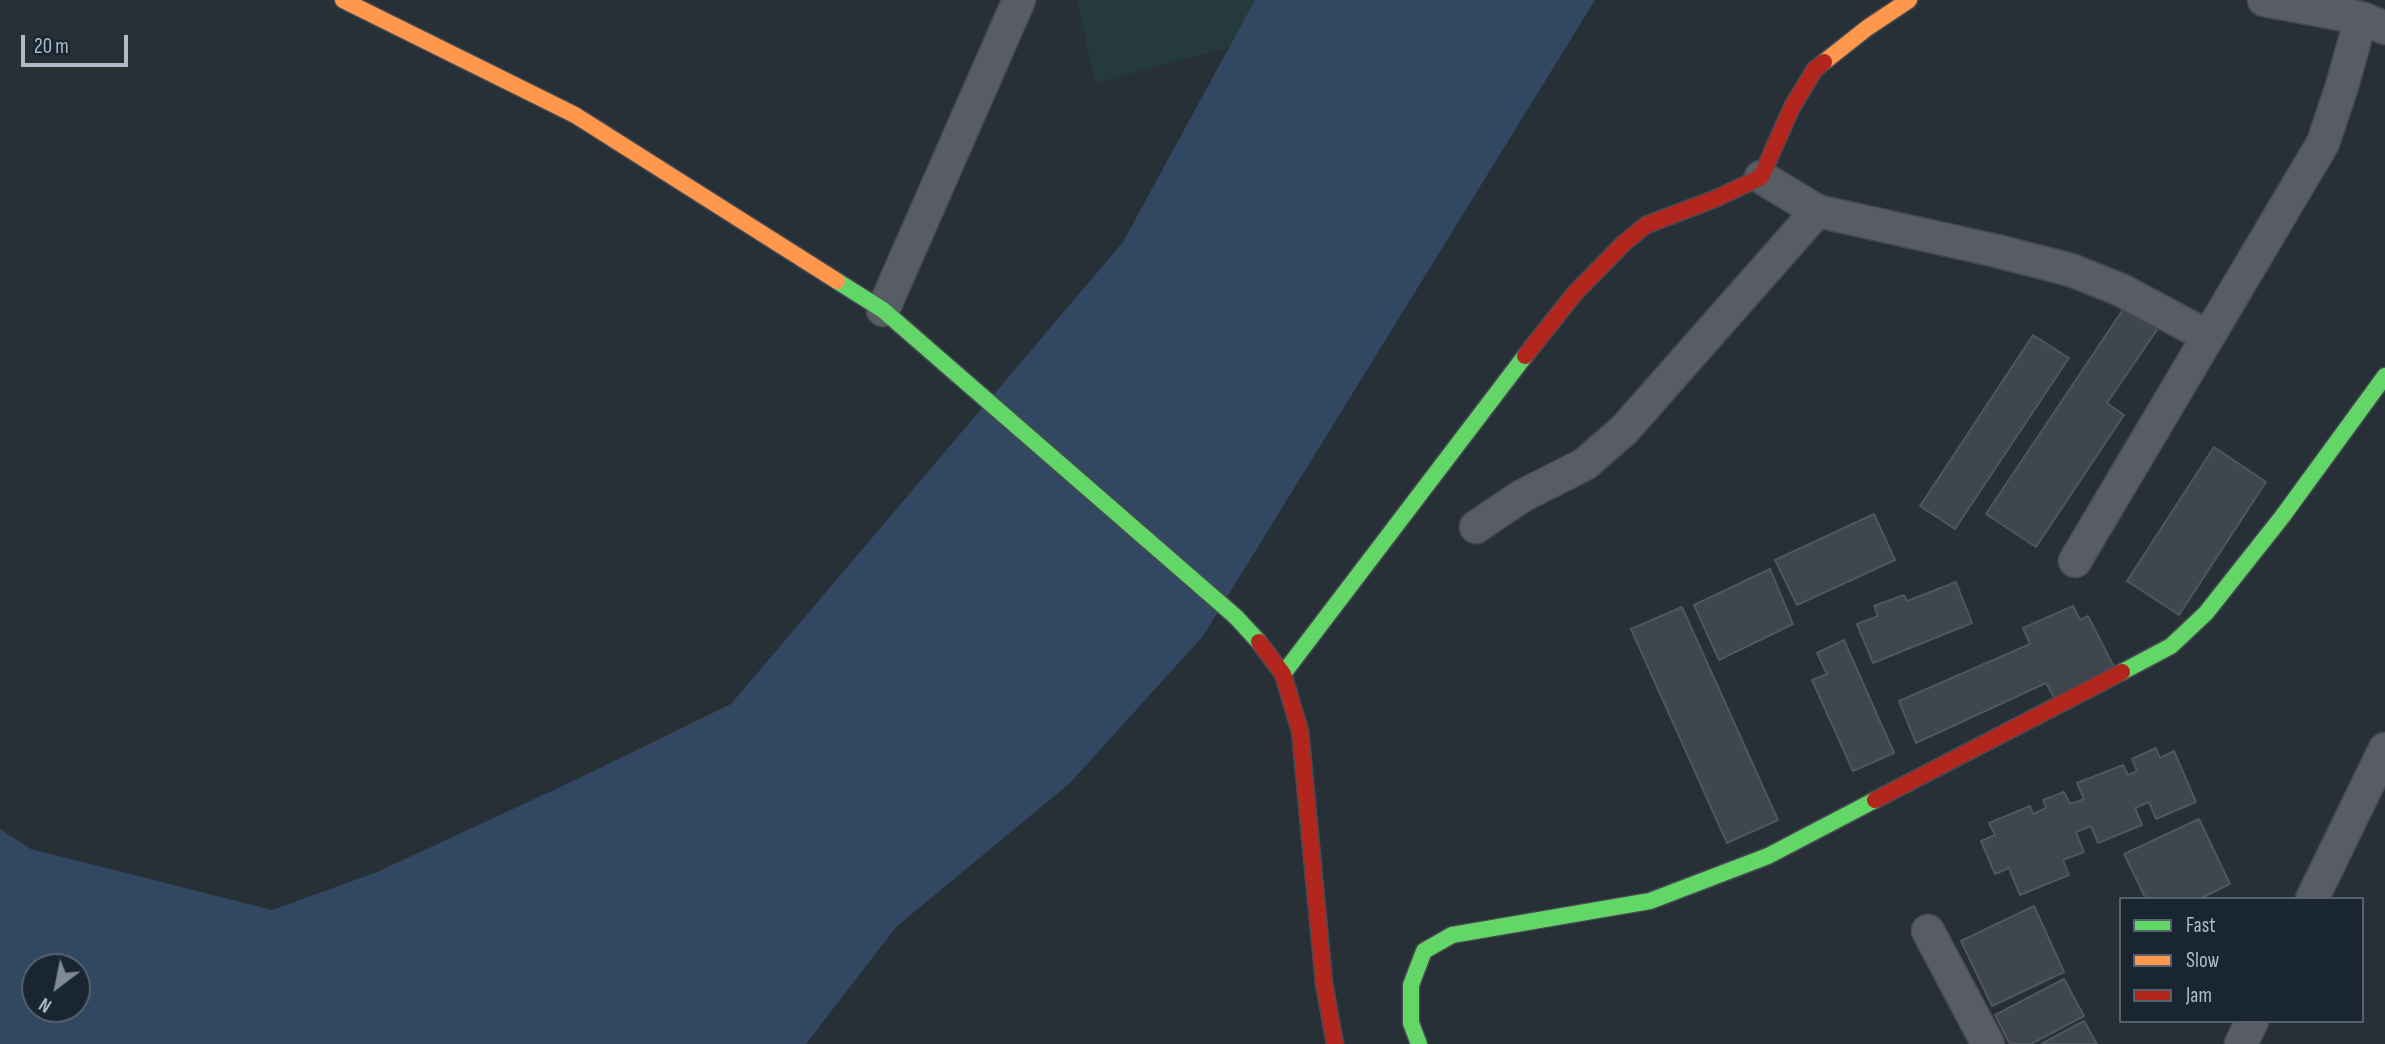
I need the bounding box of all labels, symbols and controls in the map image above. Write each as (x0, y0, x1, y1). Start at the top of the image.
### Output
scale bar (24, 21, 131, 65)
text: 20 m (34, 34, 69, 59)
legend (2119, 897, 2364, 1023)
text: Fast (2186, 913, 2216, 938)
text: Slow (2186, 948, 2219, 973)
north arrow (21, 953, 91, 1023)
text: Jam (2186, 983, 2212, 1008)
text: N (35, 992, 56, 1017)

